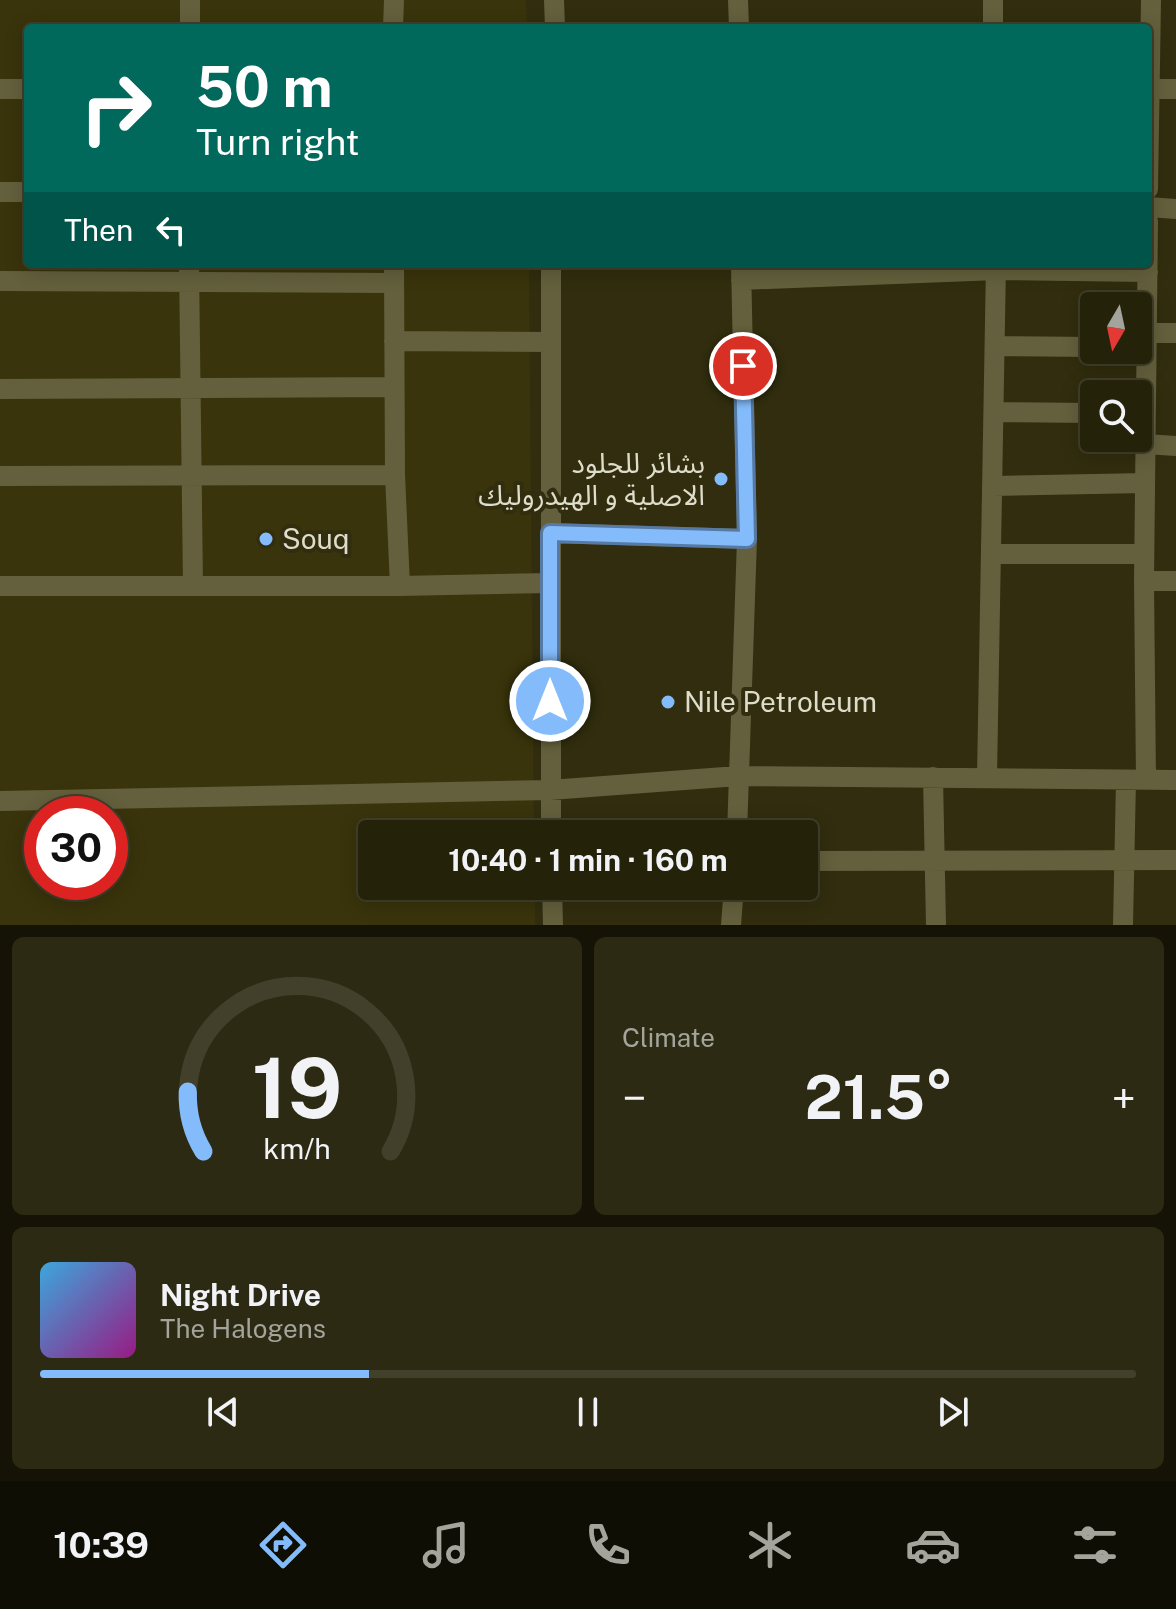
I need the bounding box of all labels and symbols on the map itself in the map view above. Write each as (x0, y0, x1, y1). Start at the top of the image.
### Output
north arrow (1080, 292, 1152, 364)
pin (709, 332, 777, 400)
place label: بشائر للجلود الاصلية و الهيدروليك (478, 446, 705, 512)
marker: بشائر للجلود الاصلية و الهيدروليك (712, 470, 730, 488)
place label: Souq (282, 522, 349, 555)
marker: Souq (257, 530, 275, 548)
position arrow (508, 659, 592, 743)
place label: Nile Petroleum (684, 685, 877, 718)
marker: Nile Petroleum (659, 693, 677, 711)
speed limit sign: 30 (24, 796, 128, 900)

